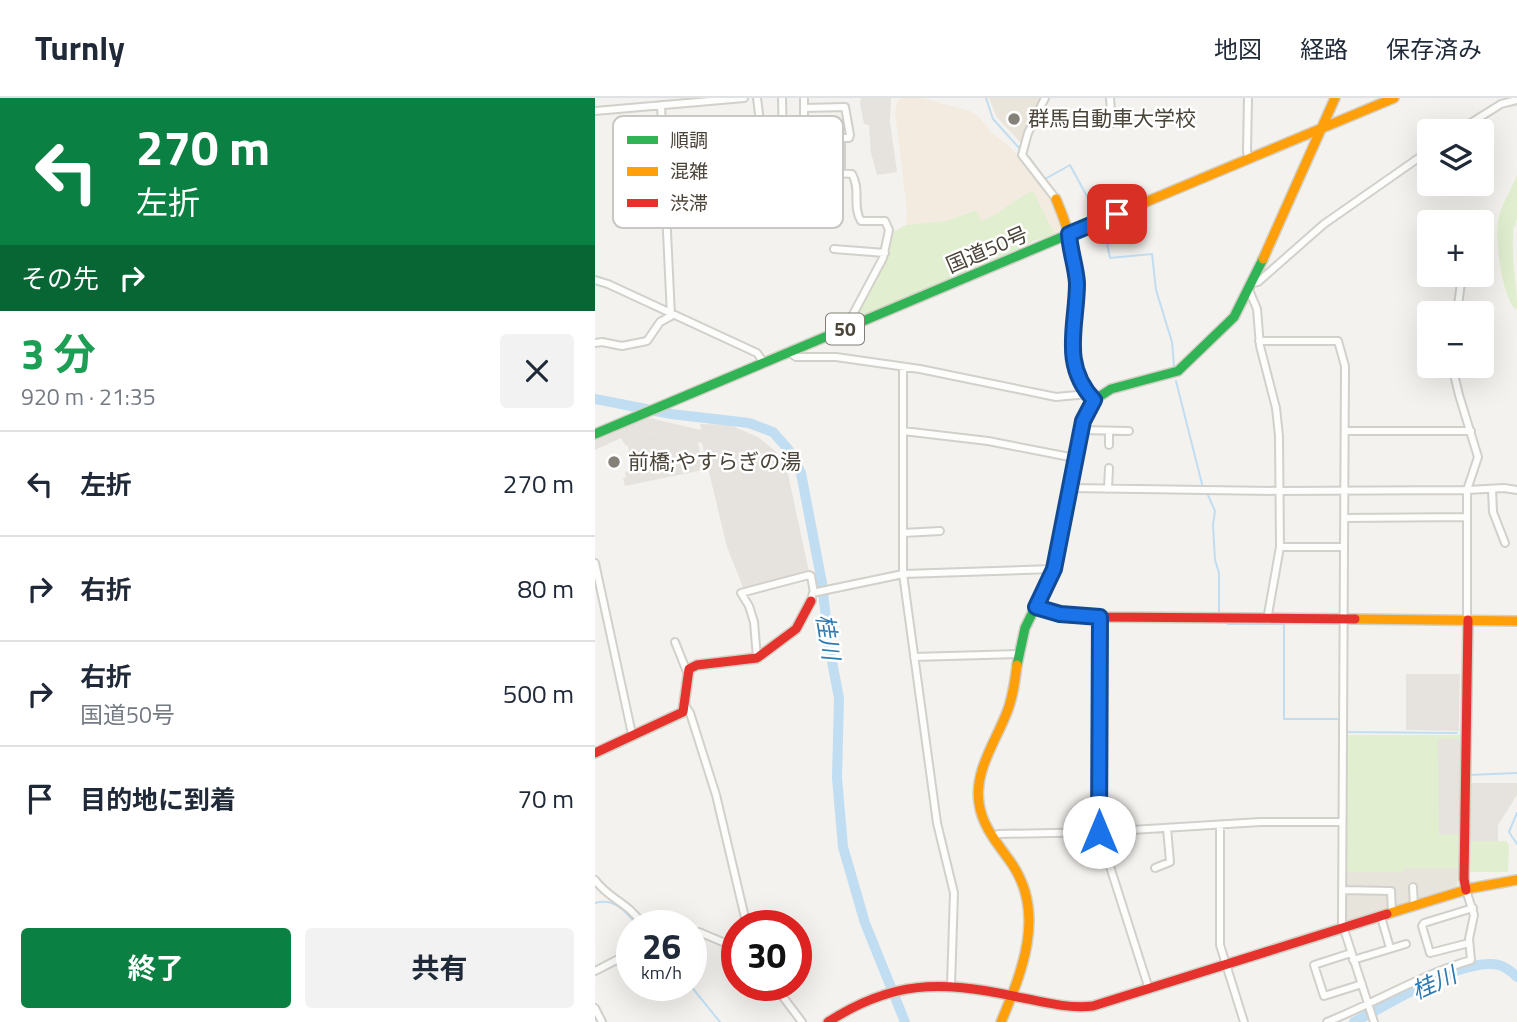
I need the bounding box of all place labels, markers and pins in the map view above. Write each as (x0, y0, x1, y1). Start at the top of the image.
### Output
place label: 群馬自動車大学校 (1028, 102, 1196, 134)
marker: 群馬自動車大学校 (1006, 111, 1022, 127)
pin (1087, 184, 1147, 244)
place label: 前橋;やすらぎの湯 (628, 445, 801, 477)
marker: 前橋;やすらぎの湯 (606, 454, 622, 470)

